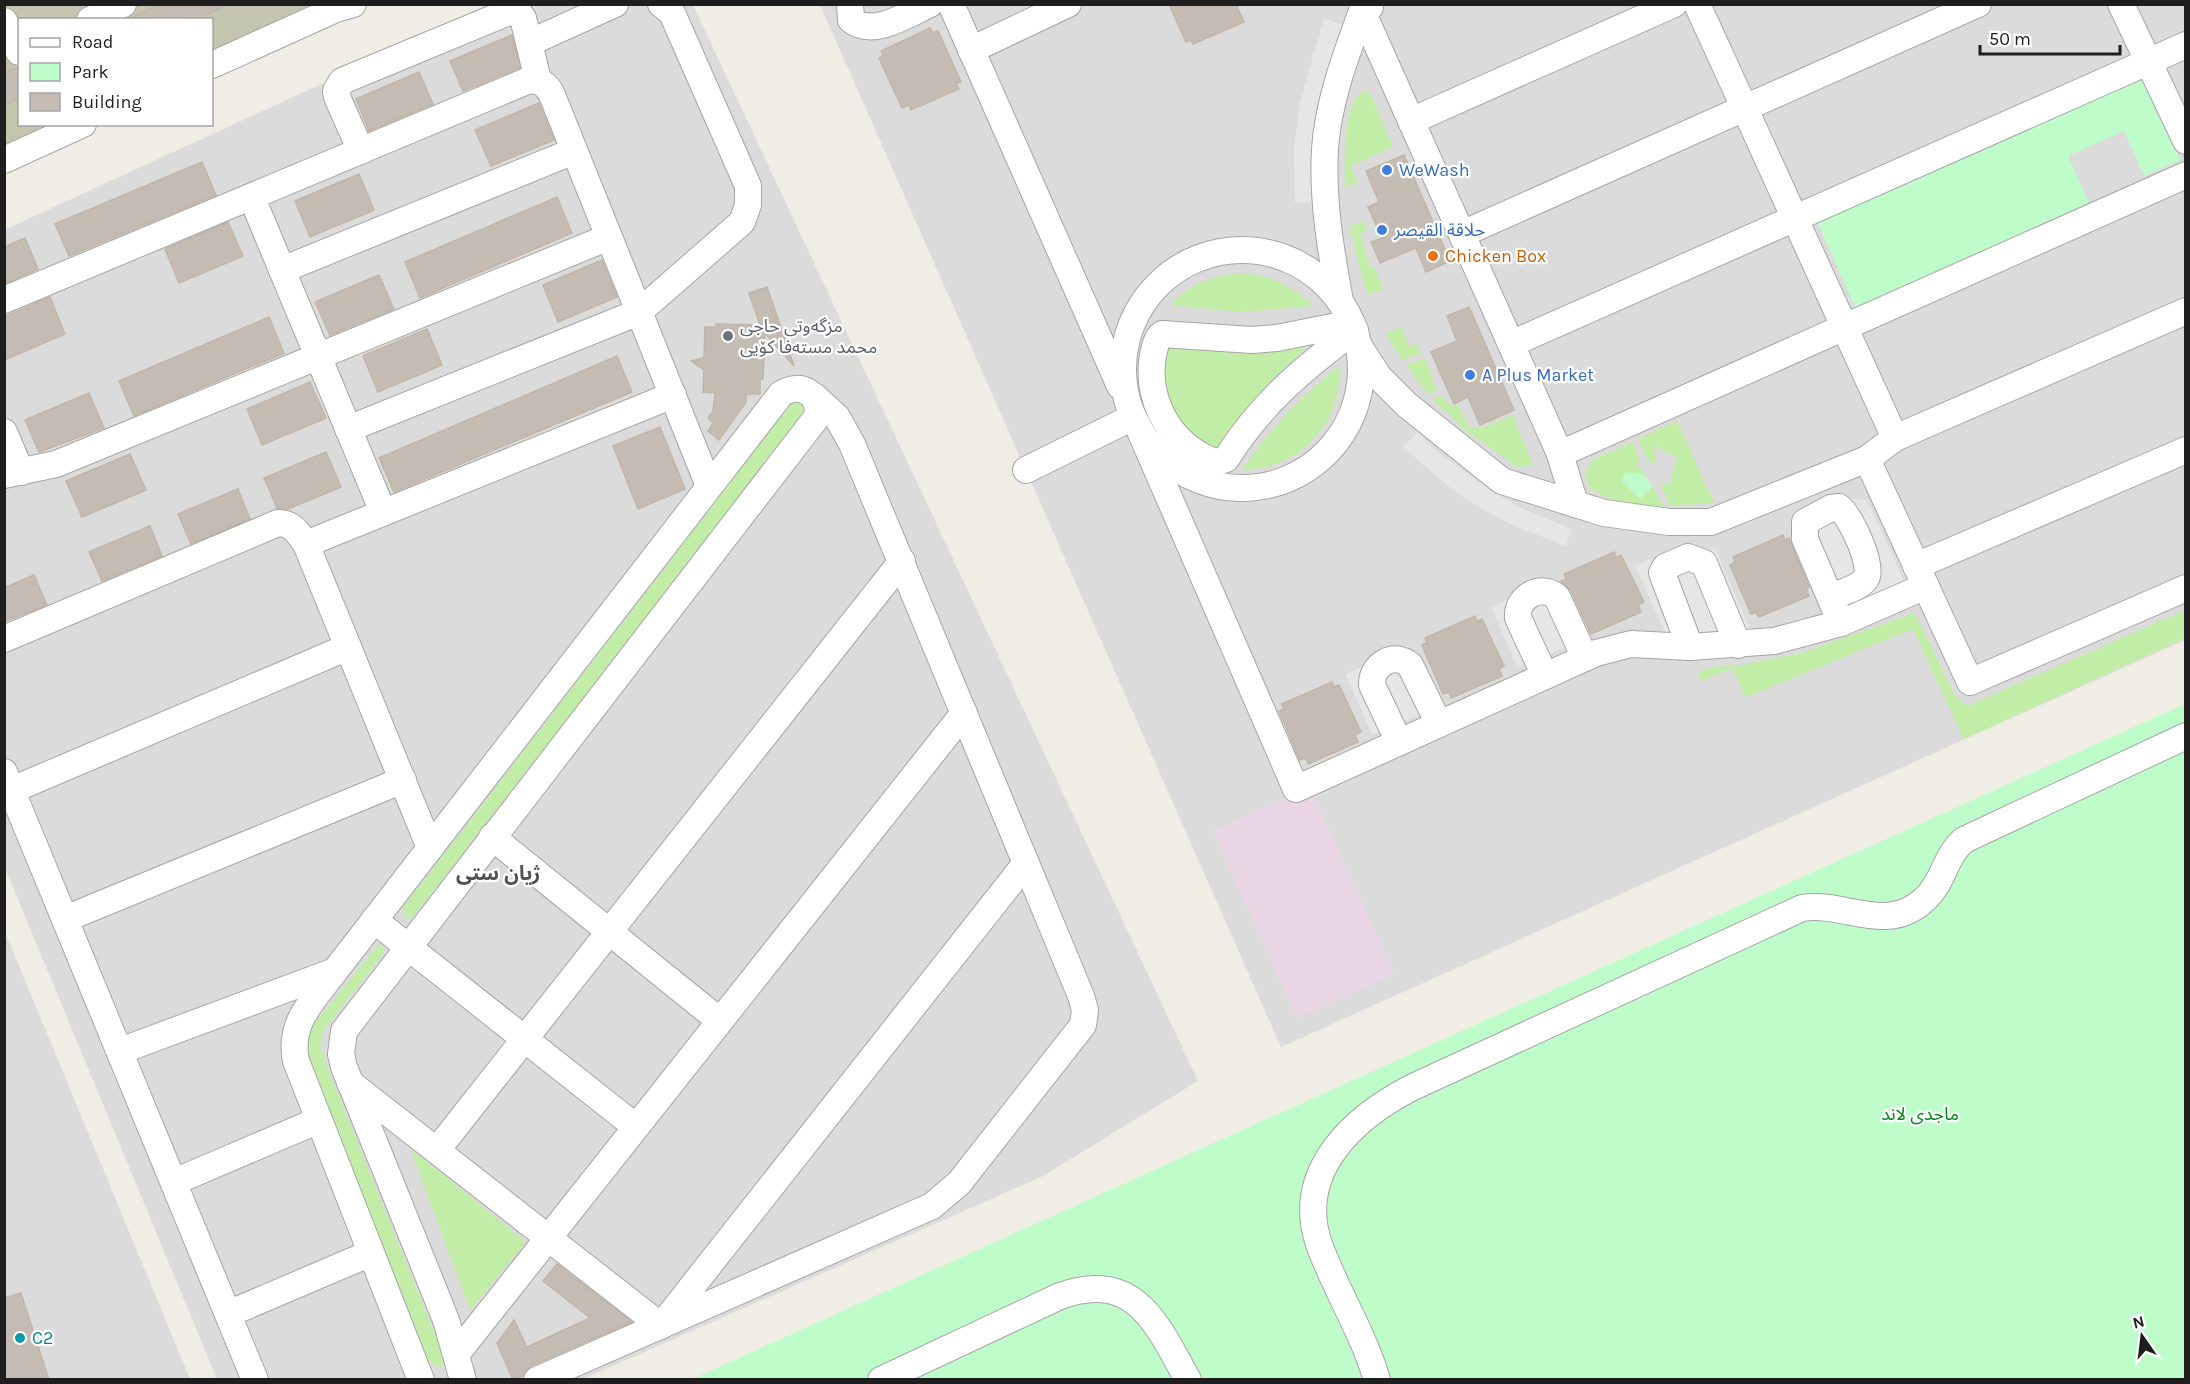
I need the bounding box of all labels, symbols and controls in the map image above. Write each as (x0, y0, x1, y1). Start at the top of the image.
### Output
legend (18, 18, 213, 126)
scale bar (1980, 18, 2120, 56)
text: 50 m (1989, 28, 2031, 50)
text: Road (72, 31, 113, 53)
text: Park (72, 61, 109, 83)
text: Building (72, 91, 142, 113)
place label: WeWash (1399, 159, 1470, 181)
marker: WeWash (1380, 163, 1394, 177)
place label: حلاقة القيصر (1393, 219, 1485, 241)
marker: حلاقة القيصر (1375, 223, 1389, 237)
place label: Chicken Box (1445, 245, 1546, 267)
marker: Chicken Box (1426, 249, 1440, 263)
place label: مزگەوتی حاجی محمد مستەفا کۆیی (740, 315, 877, 358)
marker: مزگەوتی حاجی محمد مستەفا کۆیی (721, 329, 735, 343)
place label: A Plus Market (1482, 364, 1594, 386)
marker: A Plus Market (1463, 368, 1477, 382)
district label: ژیان ستی (456, 862, 540, 885)
park label: ماجدی لاند (1881, 1103, 1959, 1125)
north arrow (2112, 1306, 2172, 1366)
text: N (2131, 1311, 2146, 1333)
place label: C2 (32, 1327, 53, 1349)
marker: C2 (13, 1331, 27, 1345)

